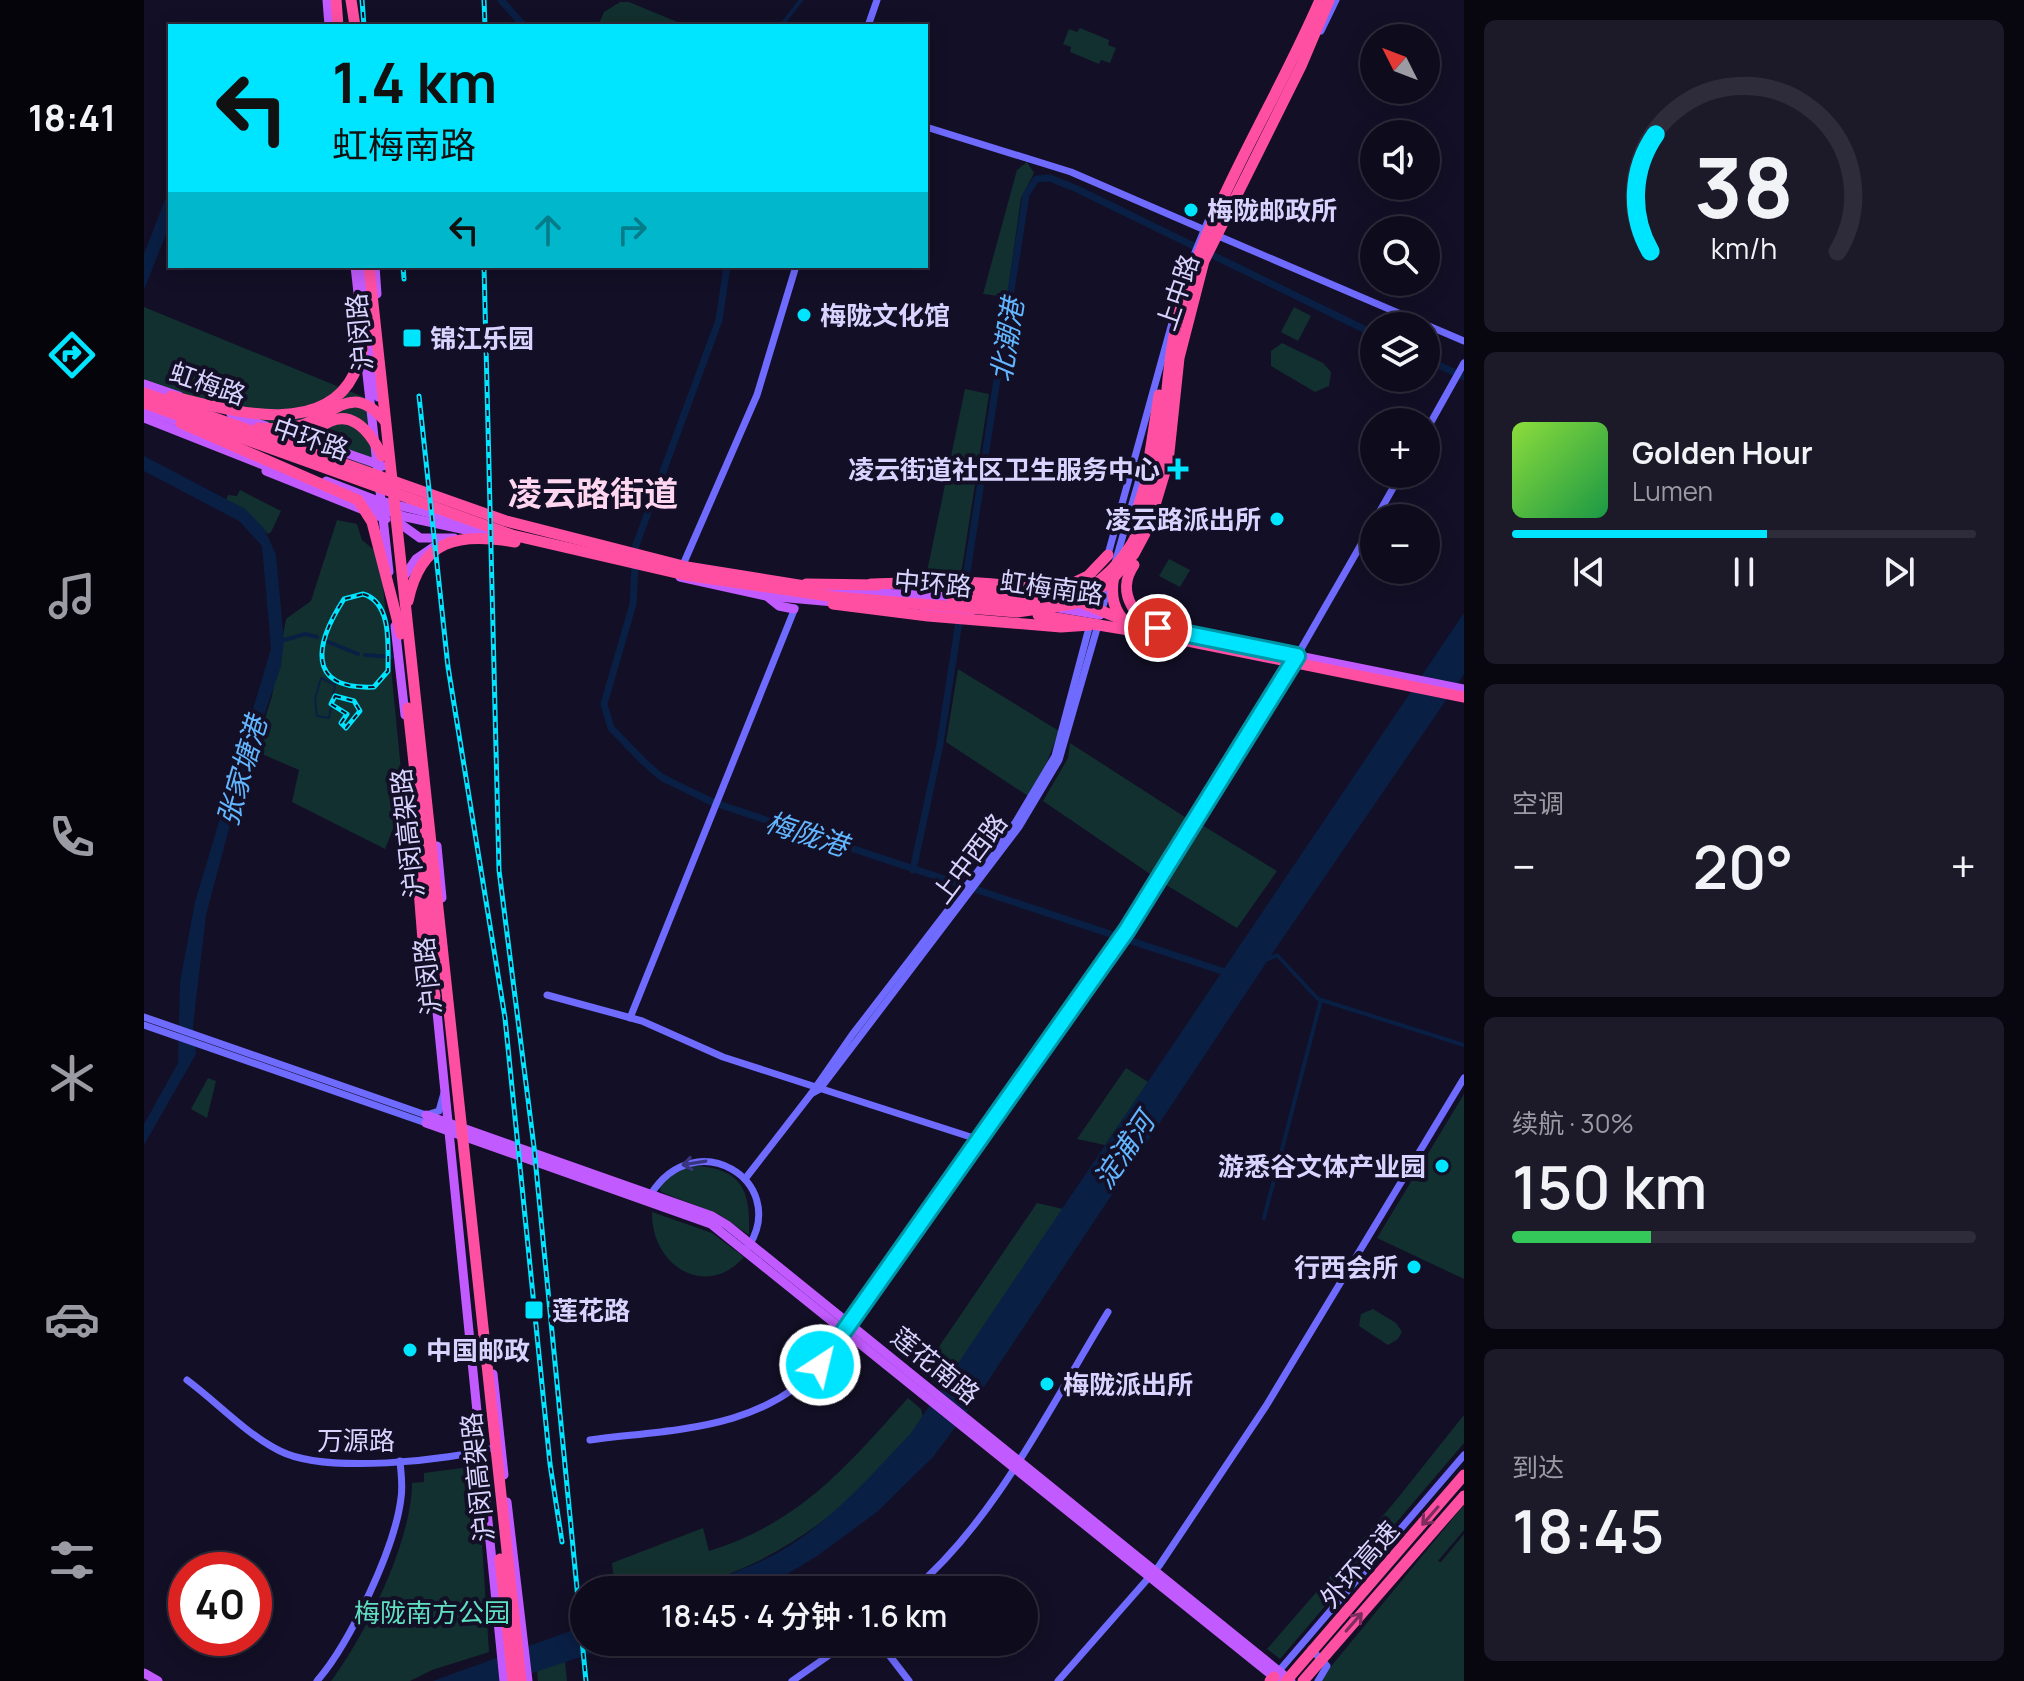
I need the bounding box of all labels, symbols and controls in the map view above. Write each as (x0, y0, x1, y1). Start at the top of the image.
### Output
north arrow (1360, 24, 1440, 104)
map controls (1360, 24, 1440, 584)
text: 1.4 km (332, 43, 497, 120)
icon: left (200, 56, 304, 160)
text: 18:41 (28, 93, 116, 142)
text: 虹梅南路 (332, 120, 476, 169)
button: sound (1360, 120, 1440, 200)
text: 38 (1694, 129, 1794, 243)
place label: 梅陇邮政所 (1207, 192, 1337, 228)
marker: 梅陇邮政所 (1182, 201, 1200, 219)
icon: left (442, 208, 486, 252)
icon: ahead (526, 208, 570, 252)
icon: right (610, 208, 654, 252)
button: search (1360, 216, 1440, 296)
text: km/h (1711, 229, 1777, 268)
street label: 上中路 (1147, 249, 1207, 335)
street label: 沪闵路 (338, 292, 380, 372)
water label: 北潮港 (981, 292, 1032, 384)
place label: 梅陇文化馆 (820, 297, 950, 333)
marker: 梅陇文化馆 (795, 306, 813, 324)
button: layers (1360, 312, 1440, 392)
place label: 锦江乐园 (430, 320, 534, 356)
icon: directions (44, 327, 100, 383)
marker: 锦江乐园 (401, 327, 423, 349)
street label: 虹梅路 (165, 353, 251, 413)
street label: 中环路 (268, 408, 354, 468)
button: + (1360, 408, 1440, 488)
text: Golden Hour (1632, 432, 1813, 473)
place label: 凌云街道社区卫生服务中心 (848, 451, 1160, 487)
marker: 凌云街道社区卫生服务中心 (1167, 458, 1189, 480)
district label: 凌云路街道 (508, 470, 678, 516)
text: Lumen (1632, 473, 1713, 509)
place label: 凌云路派出所 (1105, 501, 1261, 537)
button: − (1360, 504, 1440, 584)
marker: 凌云路派出所 (1268, 510, 1286, 528)
icon: previous (1567, 550, 1611, 594)
icon: pause (1722, 550, 1766, 594)
icon: next (1877, 550, 1921, 594)
street label: 中环路 (893, 562, 973, 604)
street label: 虹梅南路 (998, 562, 1106, 612)
icon: music (44, 568, 100, 624)
pin (1124, 594, 1192, 662)
icon: arrive (1136, 606, 1180, 650)
water label: 张家塘港 (207, 708, 276, 830)
street label: 沪闵高架路 (382, 766, 432, 900)
text: 空调 (1512, 785, 1564, 821)
water label: 梅陇港 (761, 802, 857, 865)
street label: 上中西路 (923, 806, 1015, 910)
icon: phone (44, 809, 100, 865)
text: 20° (1693, 825, 1794, 907)
text: − (1512, 836, 1536, 896)
text: + (1951, 836, 1976, 896)
street label: 沪闵路 (405, 935, 449, 1017)
icon: climate (44, 1050, 100, 1106)
water label: 淀浦河 (1084, 1100, 1165, 1195)
text: 续航 · 30% (1512, 1105, 1634, 1141)
text: 150 km (1512, 1145, 1707, 1227)
place label: 游悉谷文体产业园 (1218, 1148, 1426, 1184)
one-way arrow (681, 1156, 707, 1171)
marker: 游悉谷文体产业园 (1433, 1157, 1451, 1175)
place label: 行西会所 (1294, 1249, 1398, 1285)
marker: 行西会所 (1405, 1258, 1423, 1276)
icon: car (44, 1291, 100, 1347)
place label: 莲花路 (552, 1292, 630, 1328)
marker: 莲花路 (523, 1299, 545, 1321)
street label: 莲花南路 (884, 1318, 988, 1412)
position arrow (778, 1323, 862, 1407)
place label: 中国邮政 (426, 1332, 530, 1368)
marker: 中国邮政 (401, 1341, 419, 1359)
place label: 梅陇派出所 (1063, 1366, 1193, 1402)
marker: 梅陇派出所 (1038, 1375, 1056, 1393)
street label: 沪闵高架路 (452, 1410, 502, 1544)
street label: 万源路 (317, 1422, 395, 1458)
text: 到达 (1512, 1449, 1564, 1485)
text: 18:45 (1512, 1489, 1664, 1571)
one-way arrow (1421, 1505, 1439, 1525)
street label: 外环高速 (1311, 1513, 1407, 1615)
icon: filters (44, 1532, 100, 1588)
speed limit sign: 40 (168, 1552, 272, 1656)
park label: 梅陇南方公园 (354, 1594, 510, 1630)
text: 18:45 · 4 分钟 · 1.6 km (661, 1595, 947, 1636)
one-way arrow (1345, 1613, 1363, 1633)

